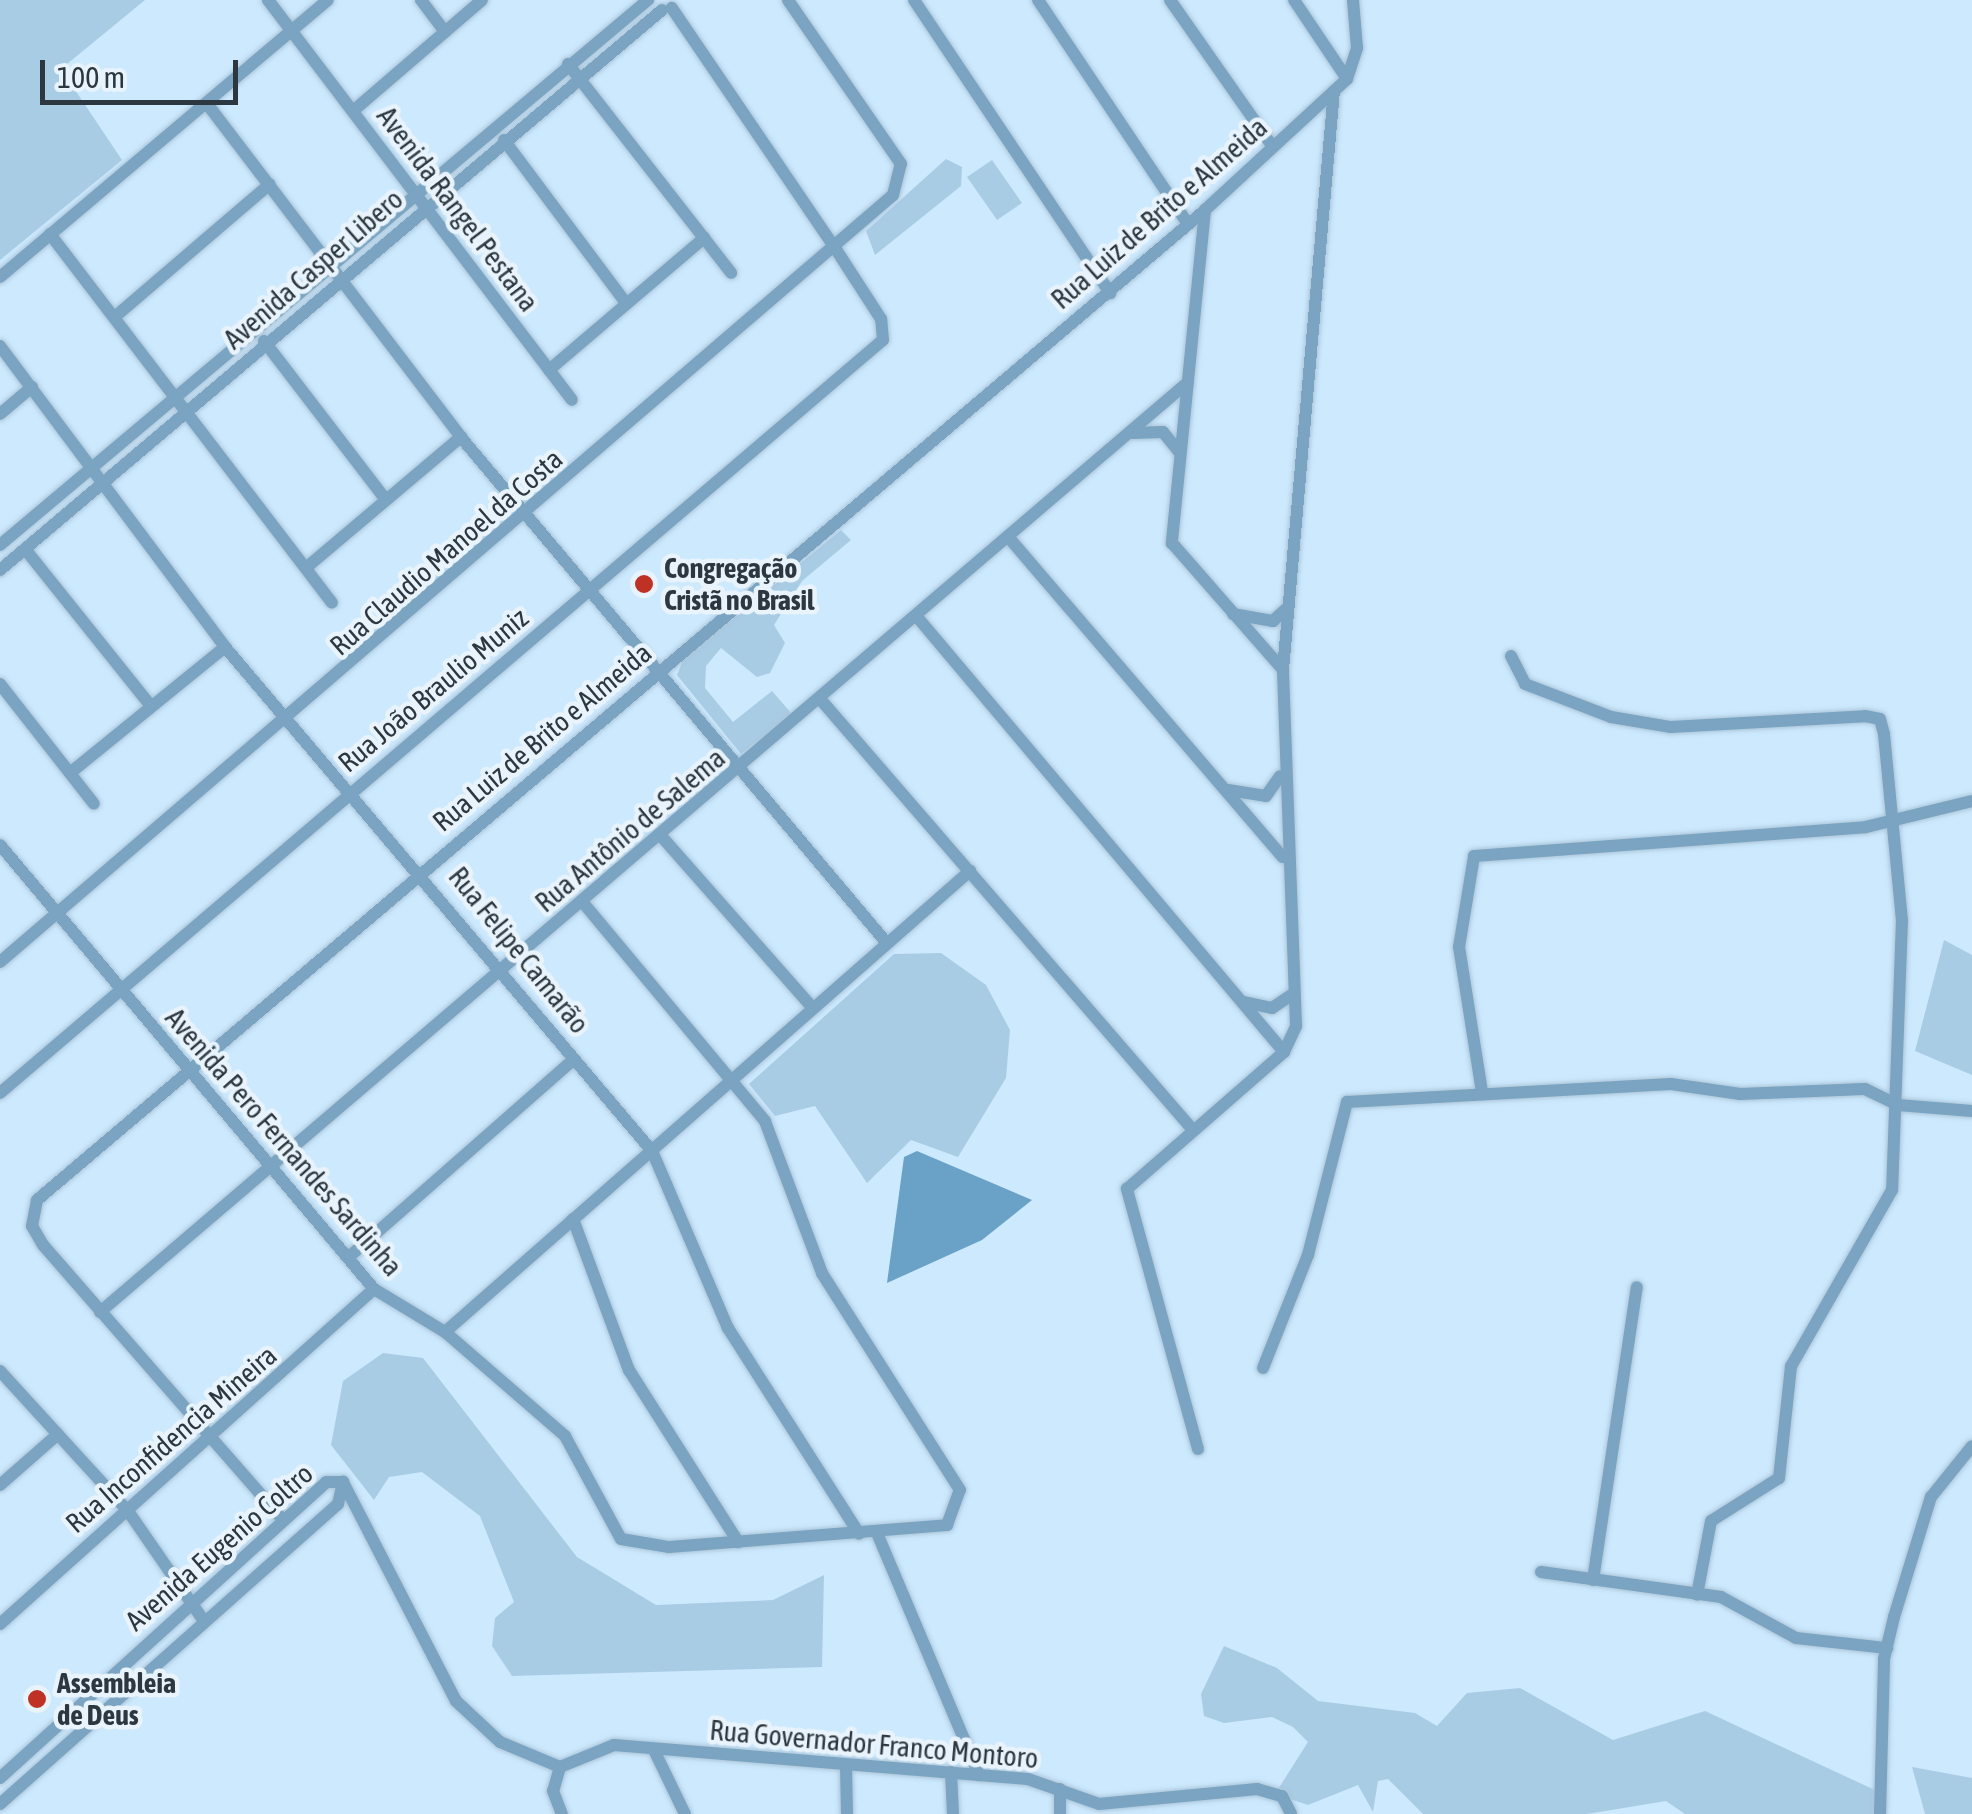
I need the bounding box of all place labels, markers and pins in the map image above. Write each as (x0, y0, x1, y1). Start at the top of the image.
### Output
place label: Congregação Cristã no Brasil (664, 551, 814, 617)
marker: Congregação Cristã no Brasil (633, 573, 655, 595)
place label: Assembleia de Deus (57, 1666, 176, 1732)
marker: Assembleia de Deus (26, 1688, 48, 1710)

